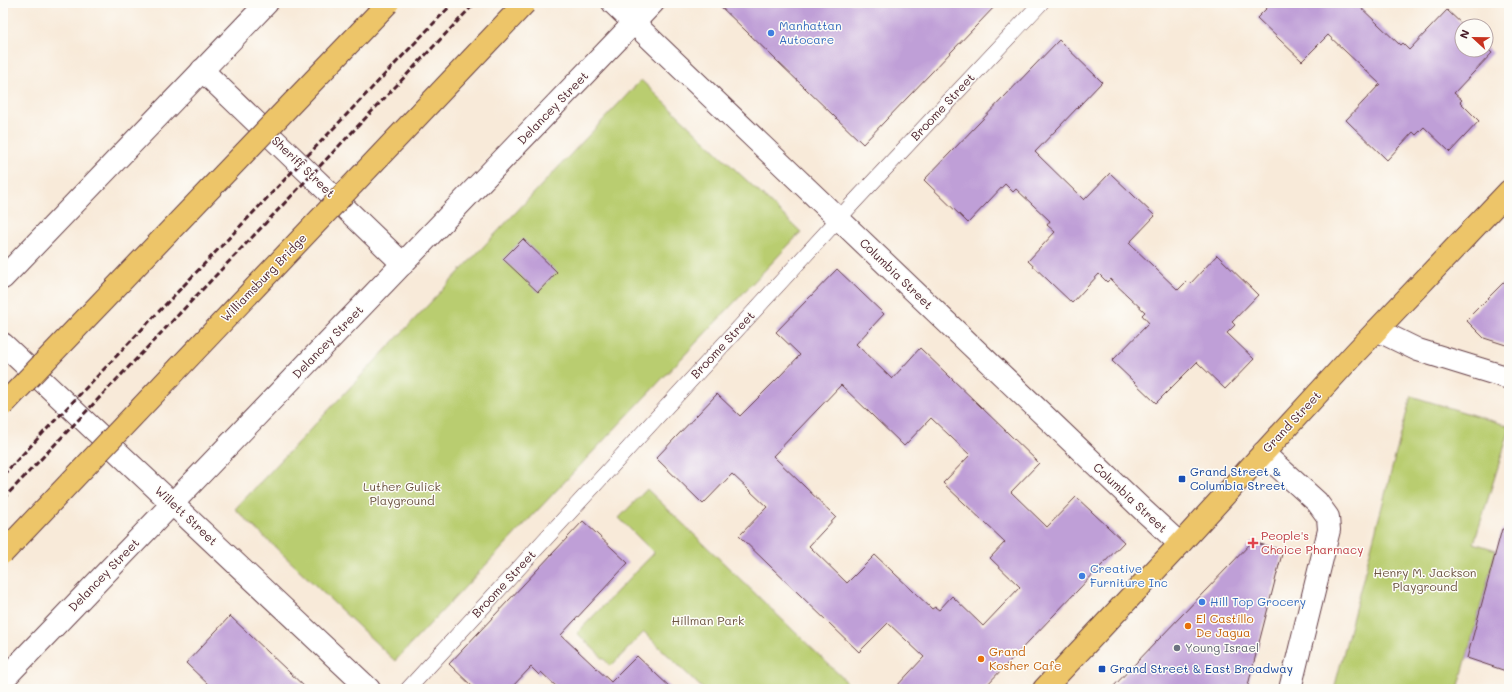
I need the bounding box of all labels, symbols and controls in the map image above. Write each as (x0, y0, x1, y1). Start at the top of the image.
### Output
place label: Manhattan Autocare (779, 17, 842, 47)
north arrow (1454, 18, 1494, 58)
text: N (1456, 27, 1473, 41)
marker: Manhattan Autocare (766, 28, 776, 38)
street label: Delancey Street (513, 67, 591, 147)
street label: Broome Street (907, 69, 978, 143)
street label: Sheriff Street (269, 132, 339, 201)
street label: Williamsburg Bridge (217, 230, 310, 325)
street label: Columbia Street (857, 234, 937, 312)
street label: Delancey Street (288, 301, 366, 381)
street label: Broome Street (687, 307, 758, 381)
street label: Grand Street (1259, 387, 1324, 456)
street label: Columbia Street (1090, 459, 1171, 536)
place label: Grand Street & Columbia Street (1190, 463, 1286, 493)
marker: Grand Street & Columbia Street (1177, 474, 1187, 484)
park label: Luther Gulick Playground (363, 478, 441, 508)
street label: Willett Street (152, 482, 221, 548)
place label: People's Choice Pharmacy (1261, 527, 1363, 557)
street label: Delancey Street (64, 534, 142, 614)
marker: People's Choice Pharmacy (1248, 538, 1258, 548)
street label: Broome Street (468, 546, 539, 620)
place label: Creative Furniture Inc (1090, 560, 1168, 590)
park label: Henry M. Jackson Playground (1374, 564, 1476, 594)
marker: Creative Furniture Inc (1077, 571, 1087, 581)
place label: Hill Top Grocery (1210, 593, 1306, 609)
marker: Hill Top Grocery (1197, 597, 1207, 607)
place label: El Castillo De Jagua (1196, 610, 1254, 640)
park label: Hillman Park (672, 612, 745, 628)
marker: El Castillo De Jagua (1183, 621, 1193, 631)
place label: Young Israel (1185, 639, 1259, 655)
place label: Grand Kosher Cafe (989, 643, 1061, 673)
marker: Young Israel (1172, 643, 1182, 653)
marker: Grand Kosher Cafe (976, 654, 986, 664)
place label: Grand Street & East Broadway (1110, 660, 1293, 676)
marker: Grand Street & East Broadway (1097, 664, 1107, 674)

